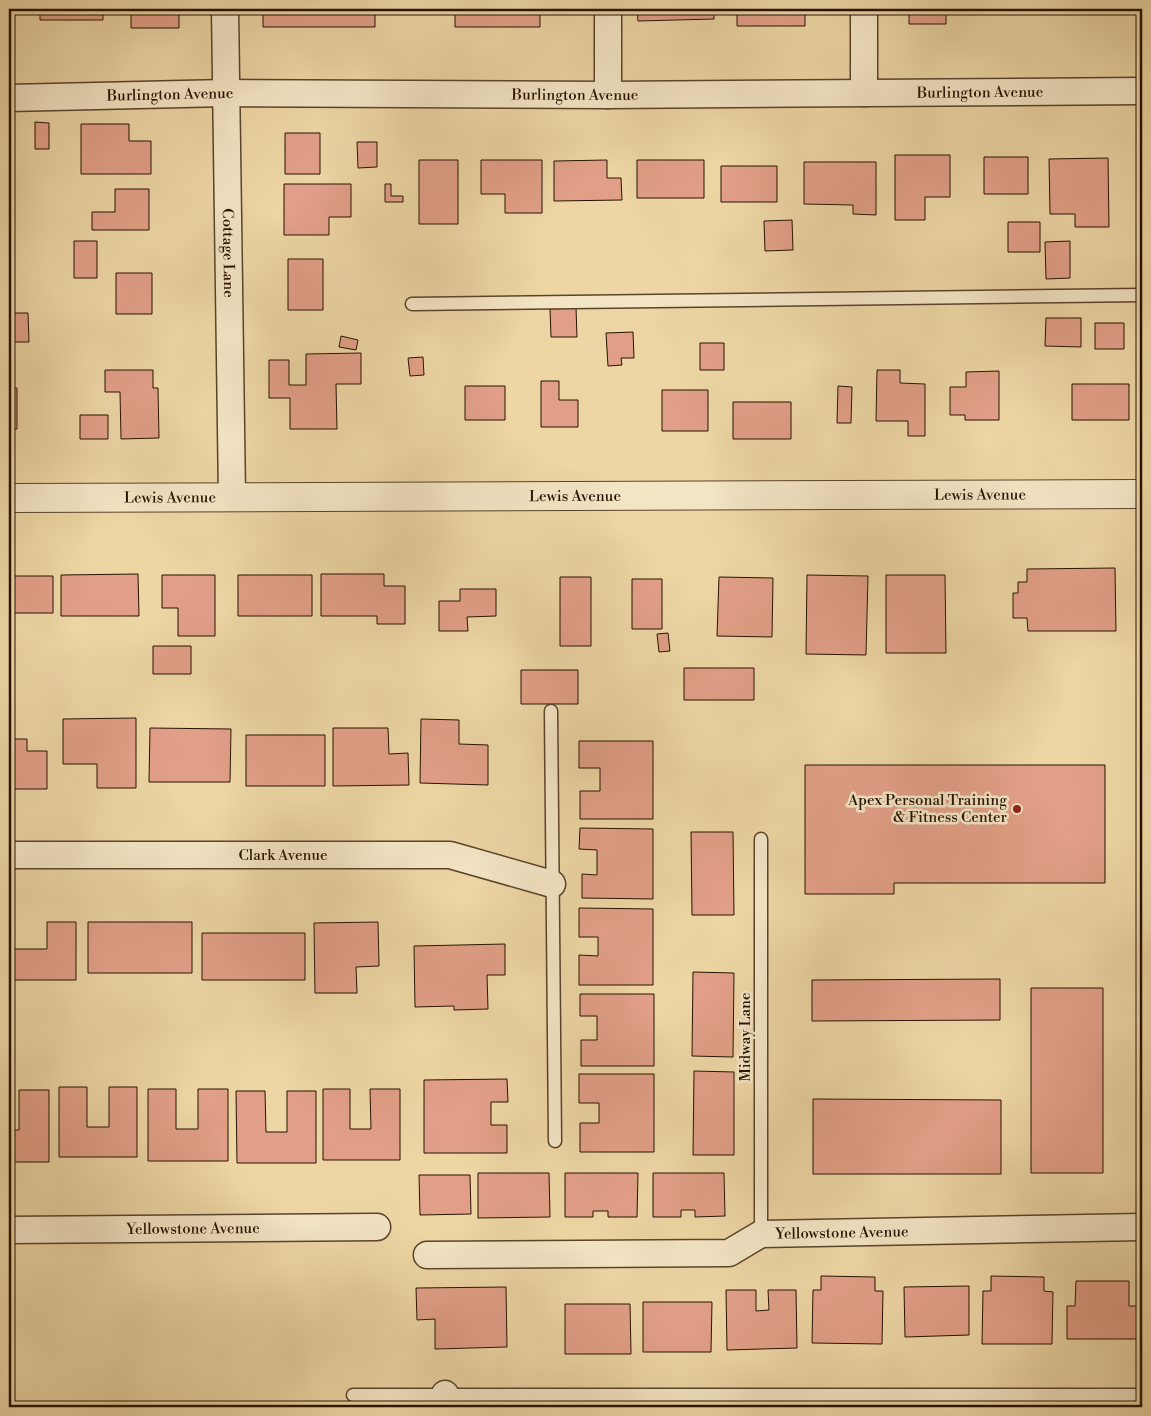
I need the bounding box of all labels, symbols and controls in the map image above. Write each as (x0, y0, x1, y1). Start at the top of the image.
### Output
street label: Burlington Avenue (916, 82, 1043, 102)
street label: Burlington Avenue (105, 83, 233, 105)
street label: Burlington Avenue (511, 85, 638, 105)
street label: Cottage Lane (218, 208, 239, 298)
street label: Lewis Avenue (934, 485, 1026, 504)
street label: Lewis Avenue (529, 486, 621, 506)
street label: Lewis Avenue (124, 488, 216, 507)
place label: Apex Personal Training & Fitness Center (847, 791, 1008, 827)
marker: Apex Personal Training & Fitness Center (1011, 803, 1023, 815)
street label: Clark Avenue (238, 846, 328, 865)
street label: Midway Lane (736, 992, 755, 1082)
street label: Yellowstone Avenue (125, 1218, 260, 1239)
street label: Yellowstone Avenue (774, 1222, 909, 1243)

